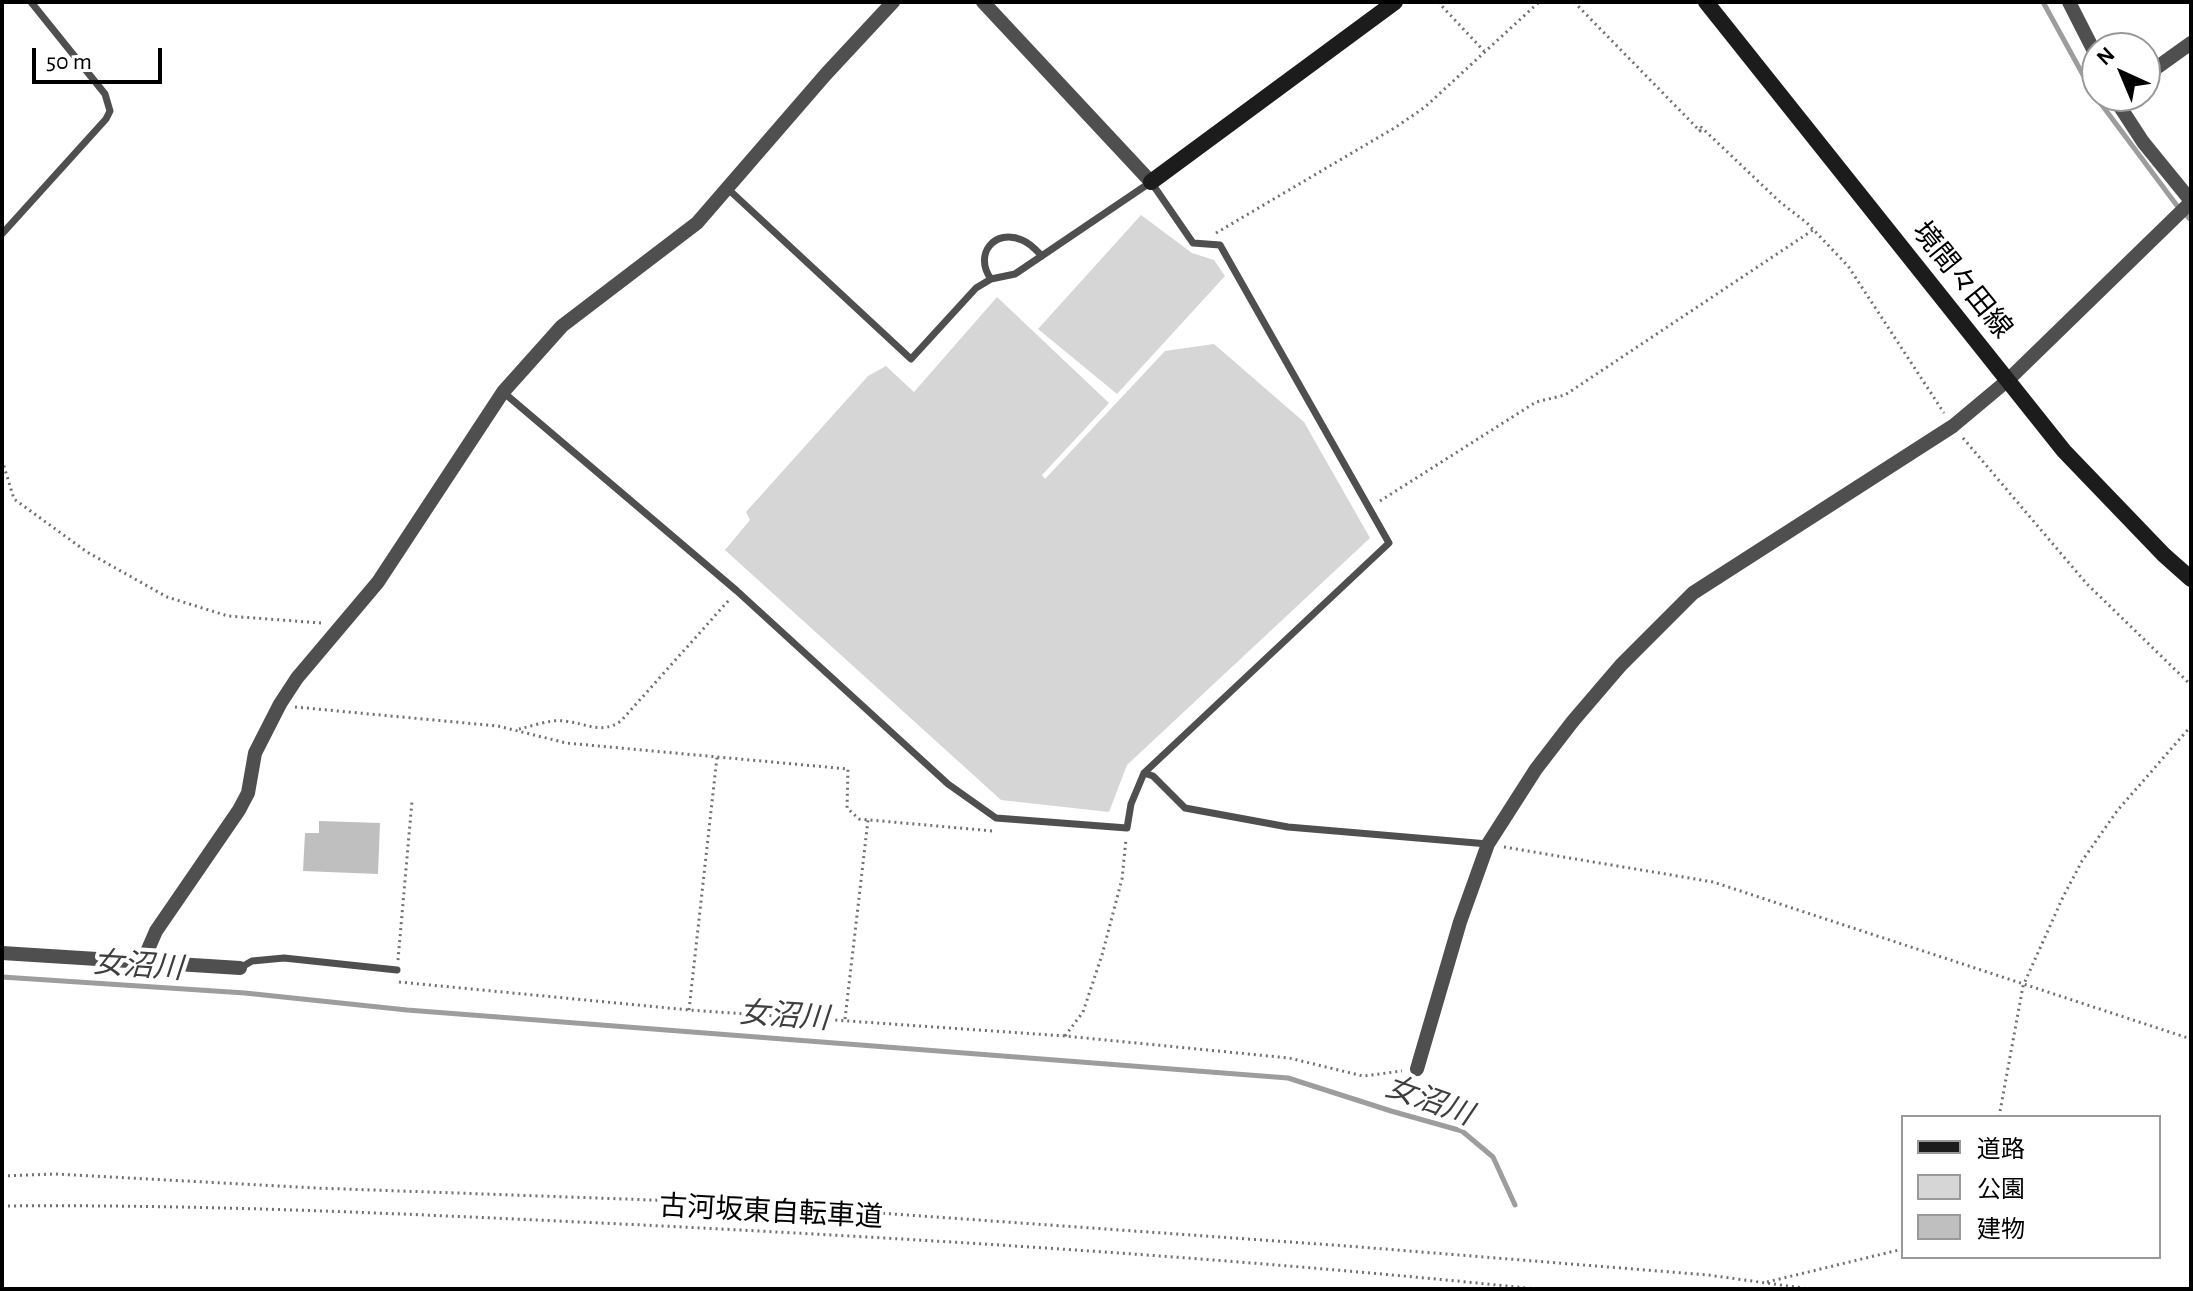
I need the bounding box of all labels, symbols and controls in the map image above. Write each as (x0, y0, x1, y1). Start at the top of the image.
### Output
scale bar (36, 32, 166, 82)
north arrow (2081, 32, 2161, 112)
text: N (2093, 43, 2119, 69)
text: 50 m (46, 50, 92, 74)
street label: 境間々田線 (1905, 215, 2019, 345)
water label: 女沼川 (92, 945, 184, 987)
water label: 女沼川 (738, 995, 830, 1037)
water label: 女沼川 (1381, 1069, 1477, 1133)
legend (1901, 1115, 2161, 1259)
text: 道路 (1977, 1138, 2025, 1162)
text: 公園 (1977, 1178, 2025, 1202)
street label: 古河坂東自転車道 (658, 1189, 884, 1235)
text: 建物 (1977, 1218, 2025, 1242)

